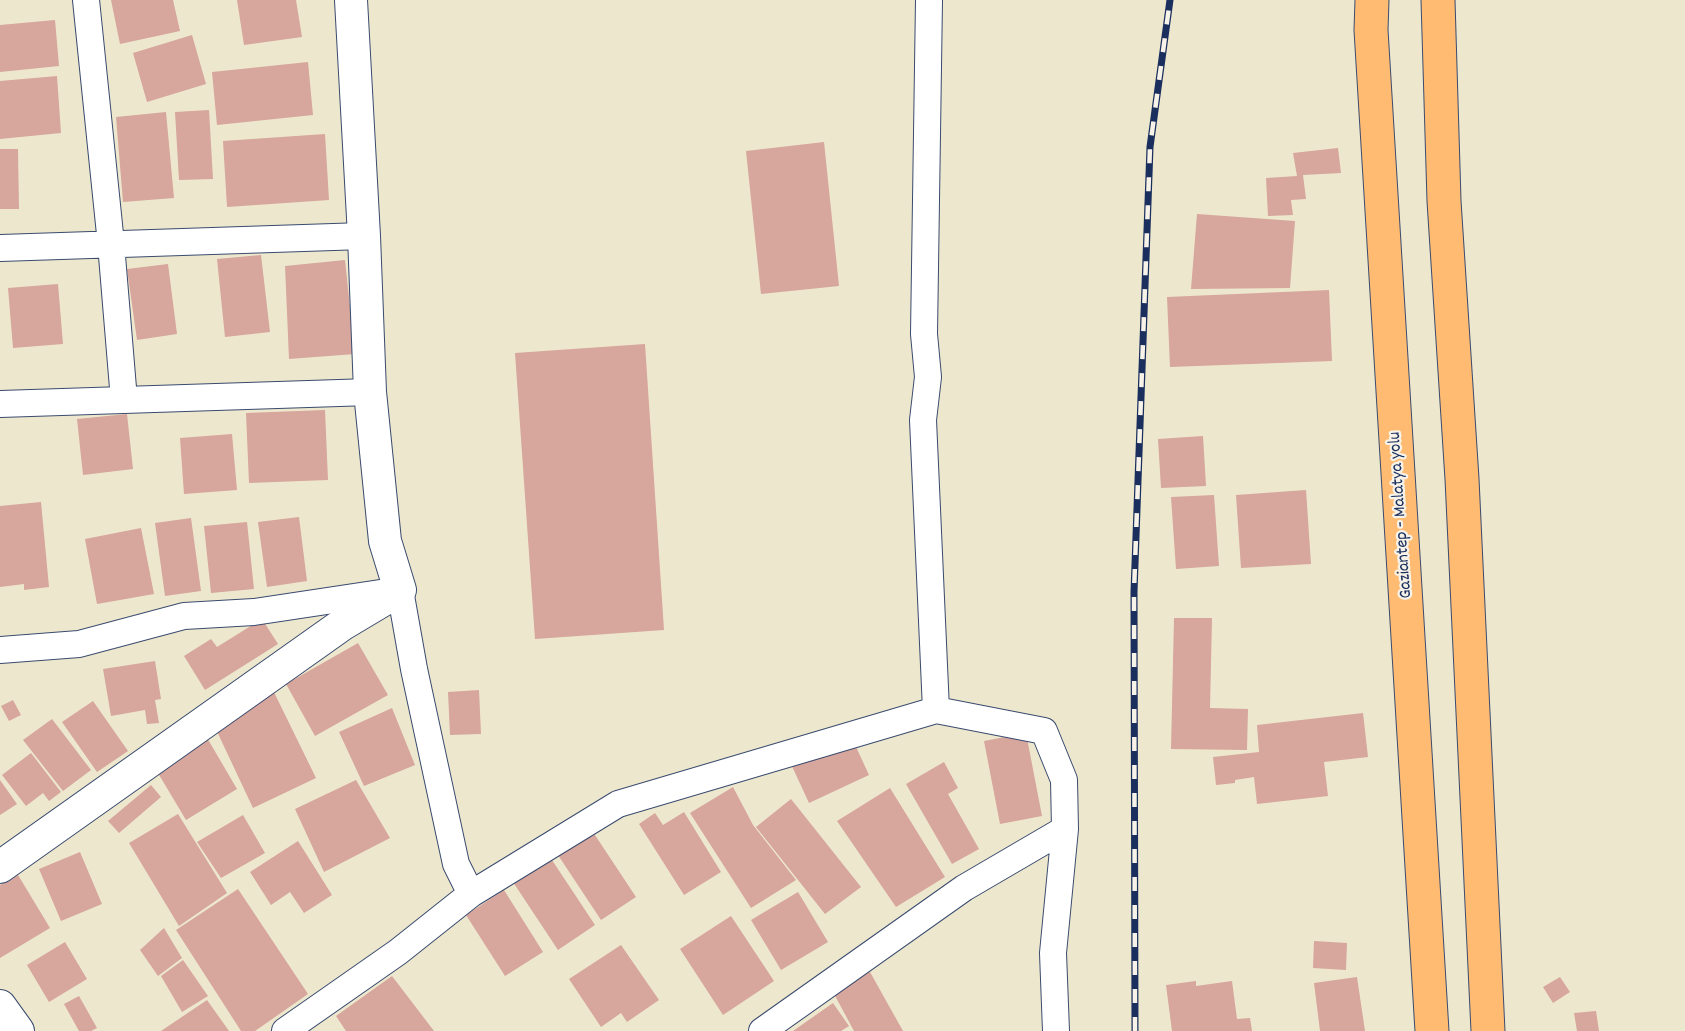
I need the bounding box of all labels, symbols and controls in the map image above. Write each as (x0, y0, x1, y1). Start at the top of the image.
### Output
street label: Gaziantep - Malatya yolu (1385, 431, 1419, 599)

